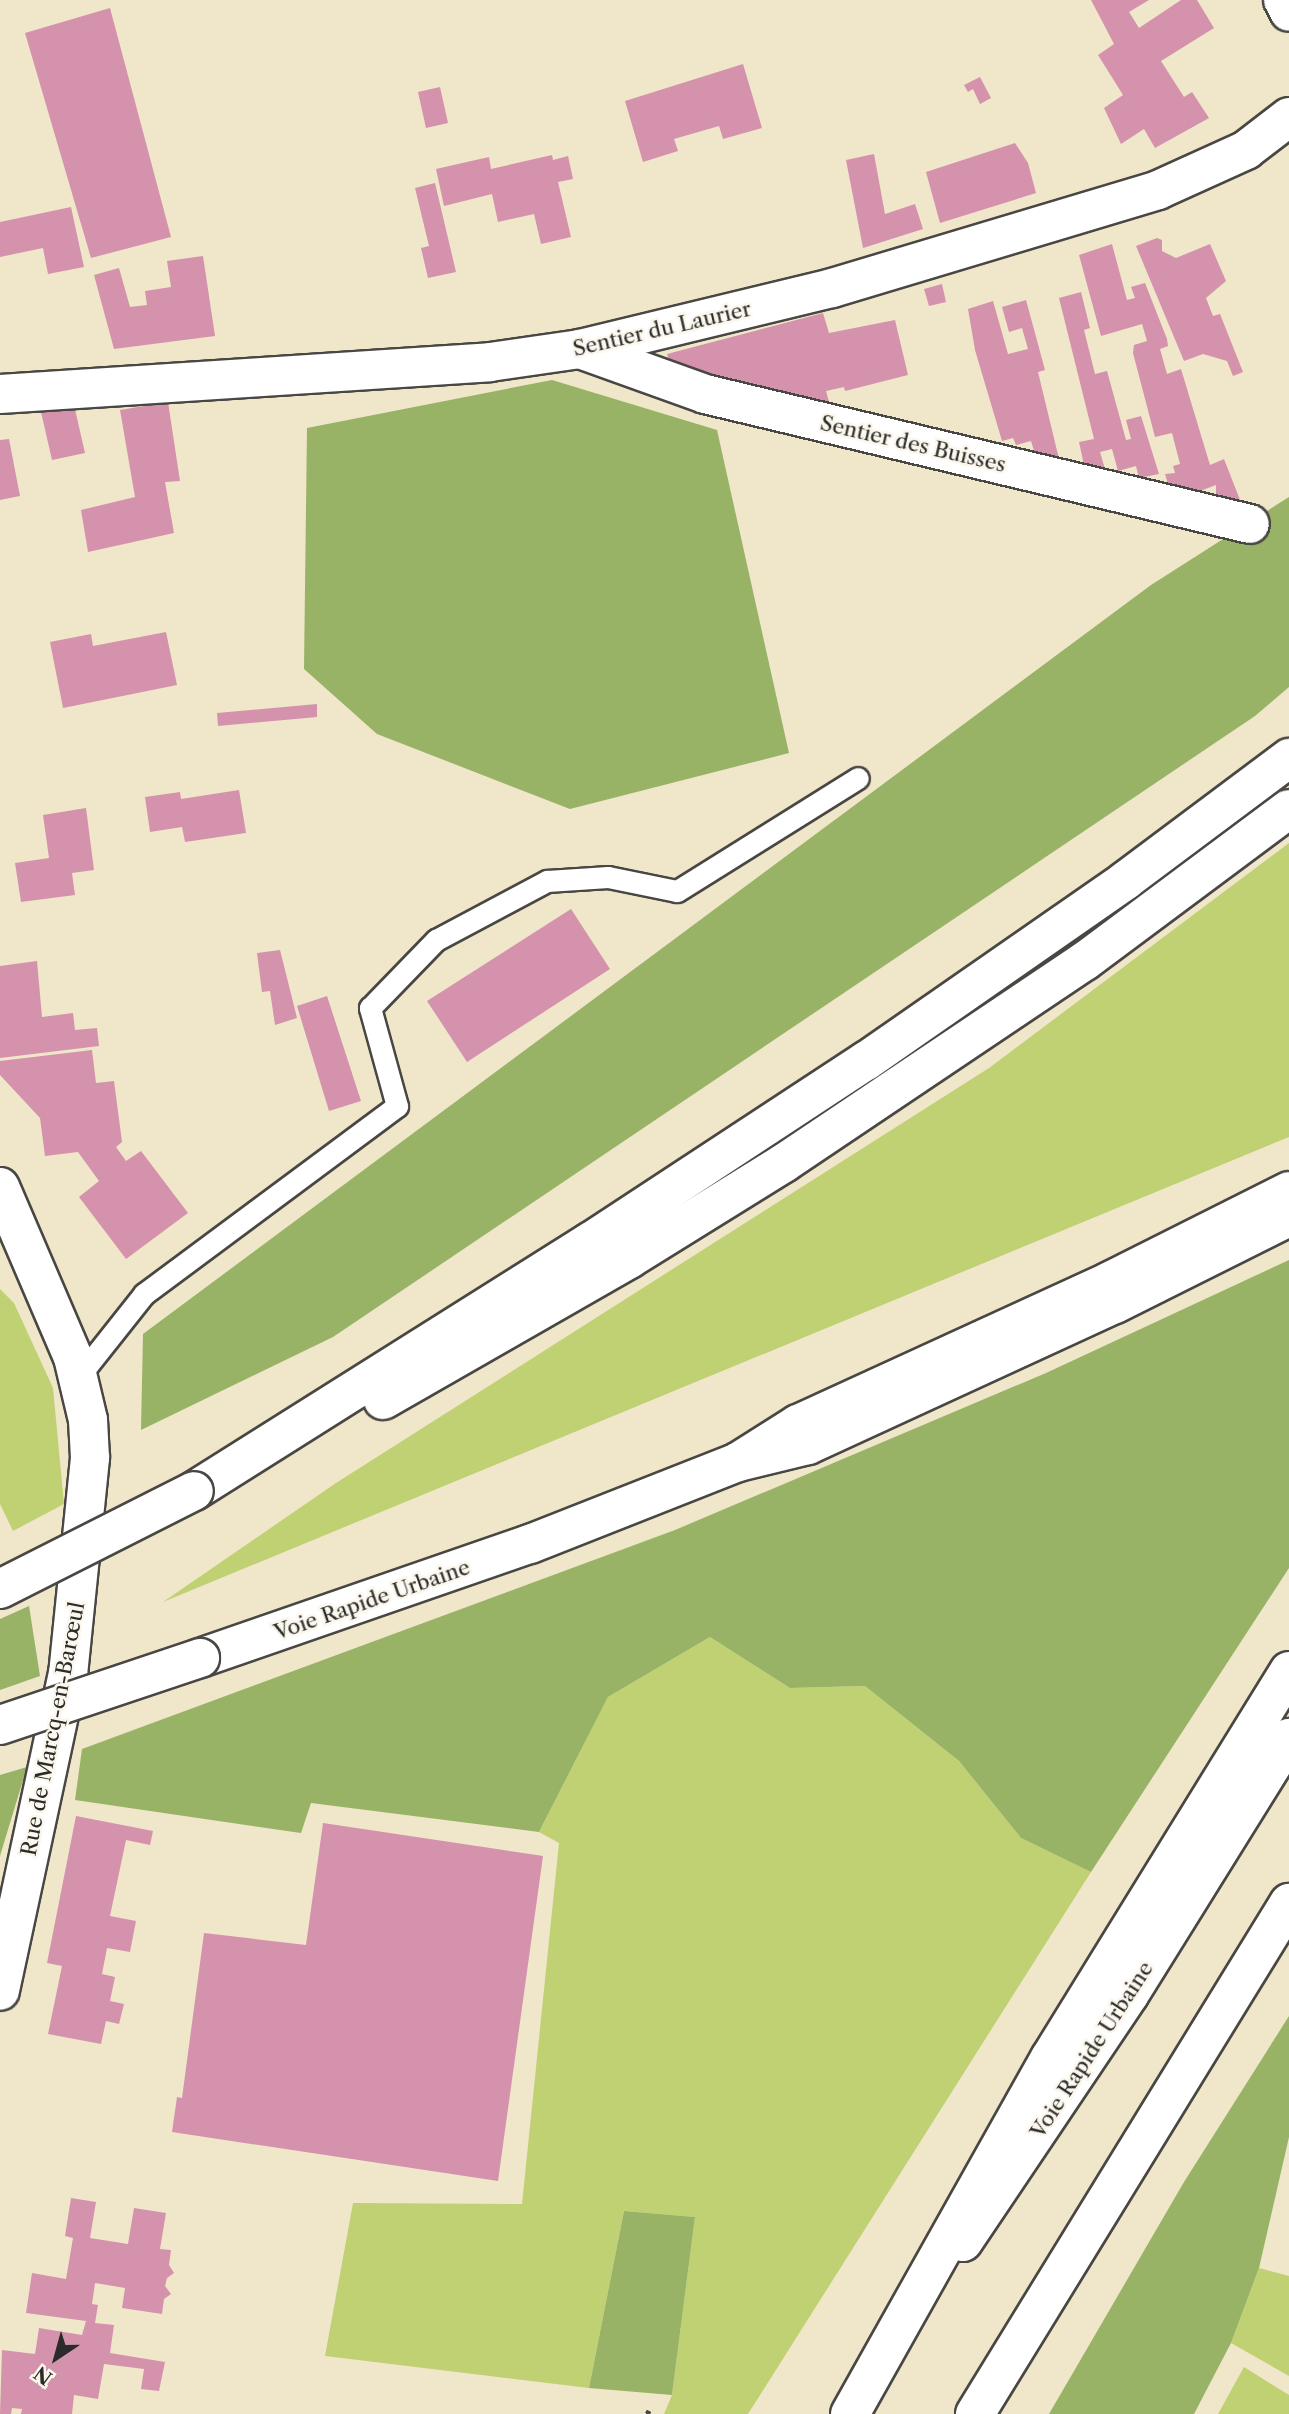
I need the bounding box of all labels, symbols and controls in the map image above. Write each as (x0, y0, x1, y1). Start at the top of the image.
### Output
street label: Sentier du Laurier (570, 296, 754, 362)
street label: Sentier des Buisses (818, 410, 1008, 478)
street label: Voie Rapide Urbaine (271, 1555, 473, 1645)
street label: Rue de Marcq-en-Barœul (16, 1600, 90, 1858)
street label: Voie Rapide Urbaine (1025, 1957, 1159, 2143)
north arrow (21, 2323, 91, 2393)
text: N (30, 2361, 57, 2390)

